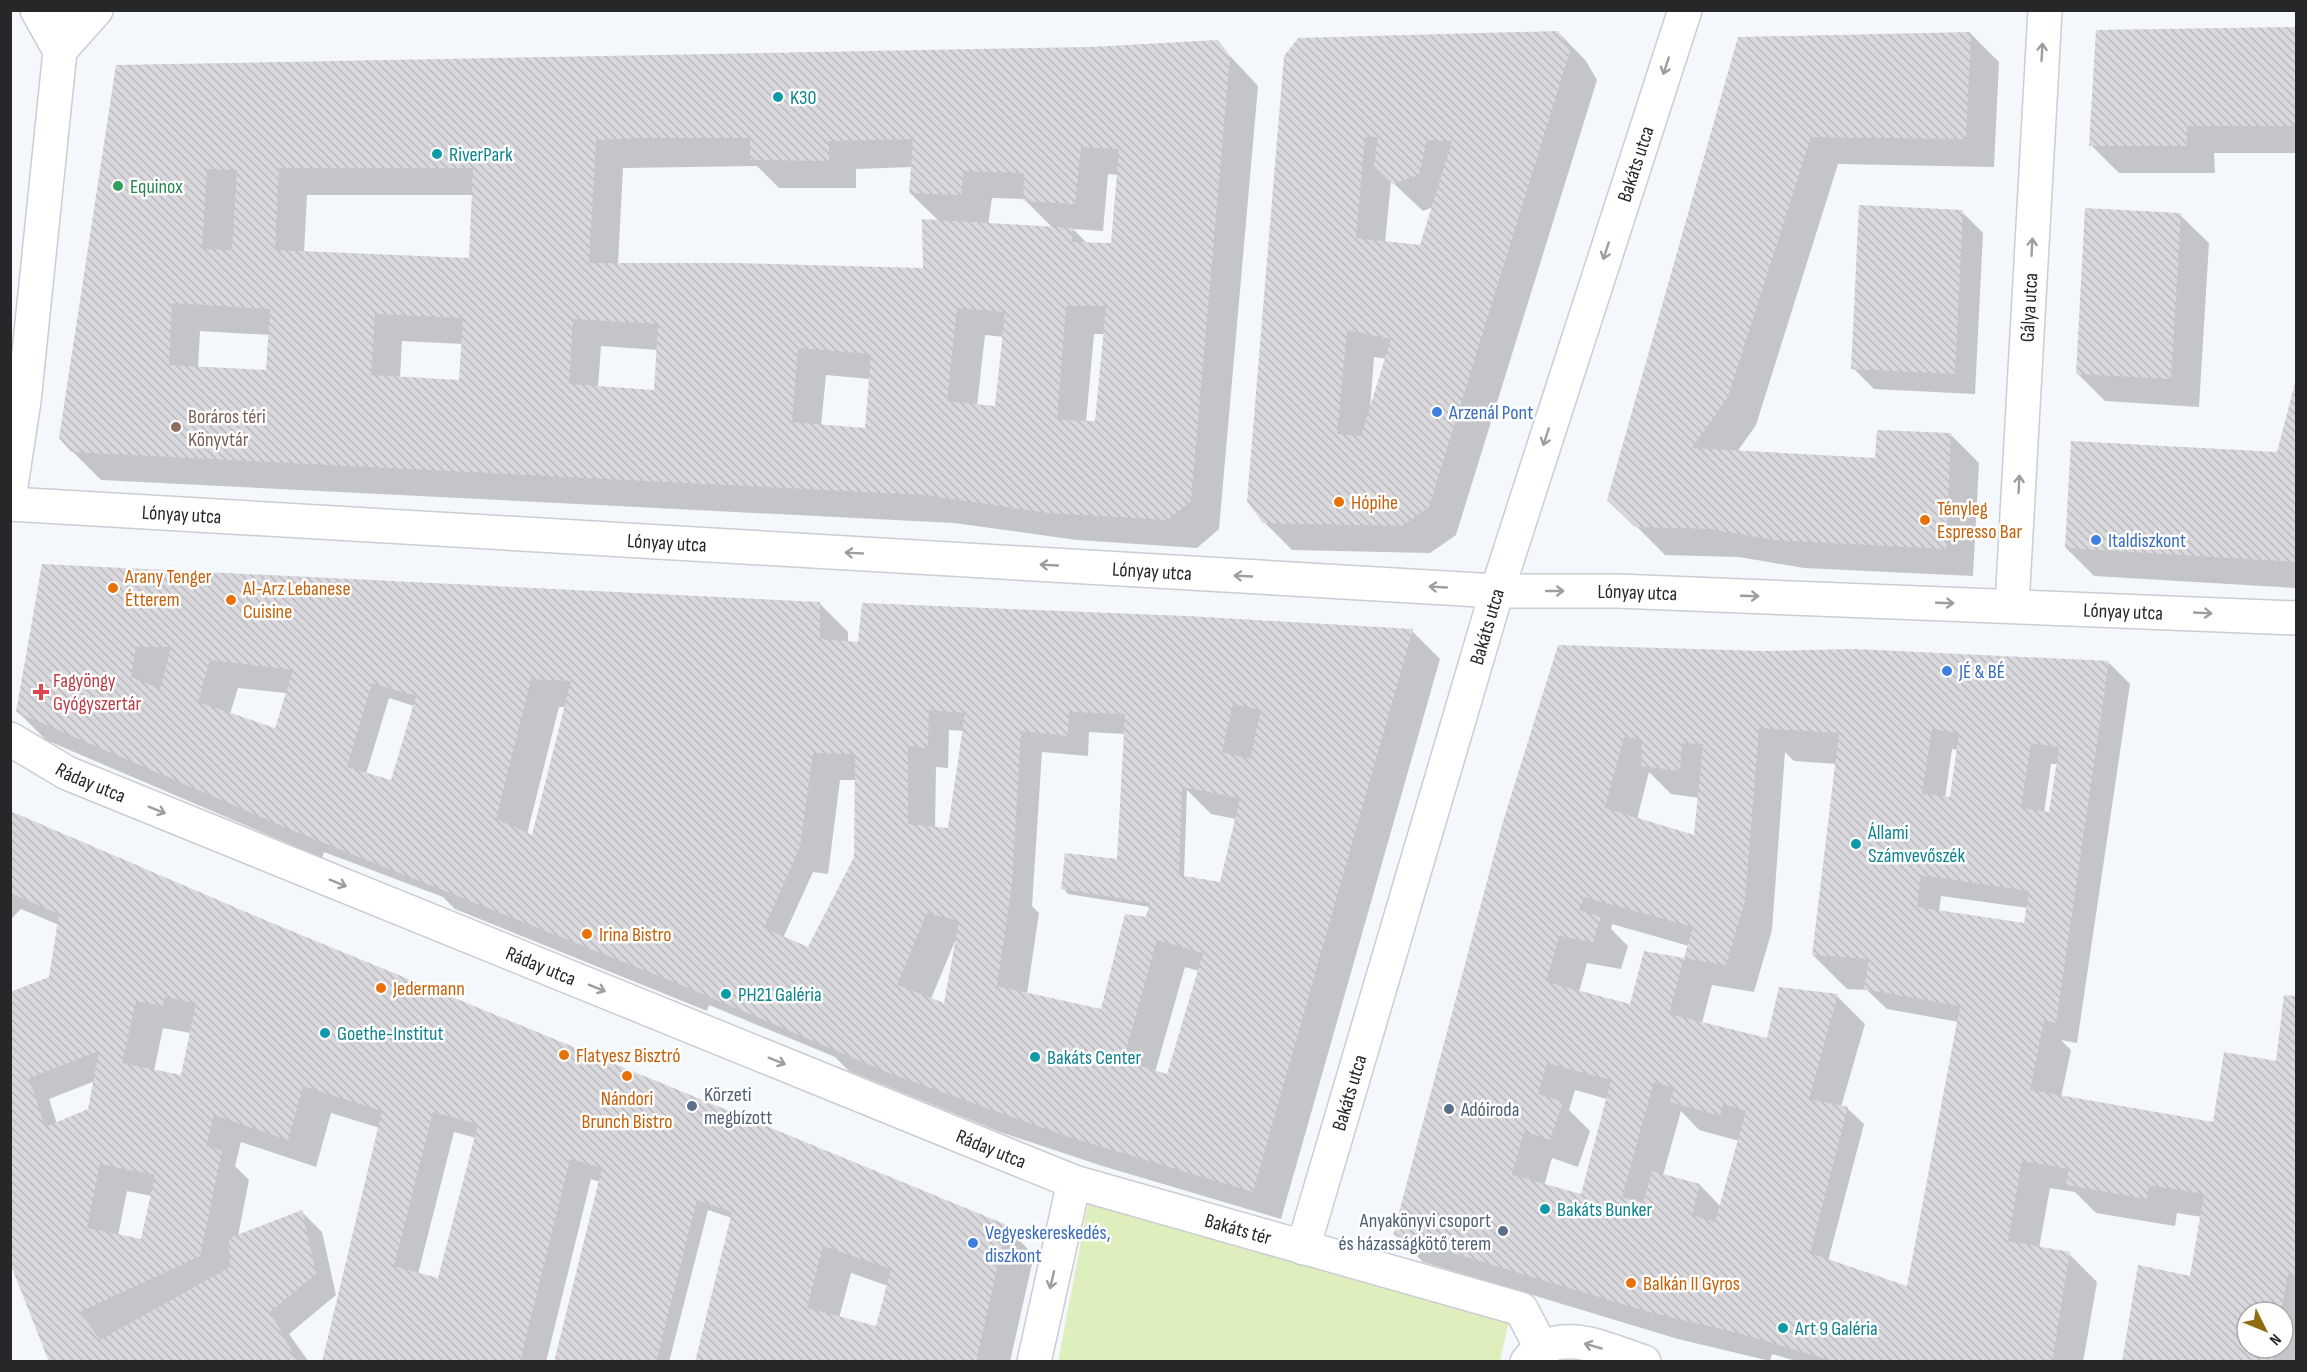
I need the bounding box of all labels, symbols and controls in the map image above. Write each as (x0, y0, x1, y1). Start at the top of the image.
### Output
one-way arrow (2037, 43, 2048, 63)
one-way arrow (1660, 56, 1671, 75)
place label: K30 (790, 86, 816, 110)
marker: K30 (771, 90, 785, 104)
street label: Bakáts utca (1613, 123, 1660, 205)
place label: RiverPark (449, 143, 513, 167)
marker: RiverPark (430, 147, 444, 161)
place label: Equinox (130, 175, 183, 199)
marker: Equinox (111, 179, 125, 193)
one-way arrow (2026, 237, 2037, 257)
one-way arrow (1600, 241, 1611, 260)
street label: Gálya utca (2016, 272, 2043, 343)
place label: Arzenál Pont (1448, 401, 1533, 425)
place label: Boráros téri Könyvtár (188, 405, 266, 452)
marker: Arzenál Pont (1430, 405, 1444, 419)
marker: Boráros téri Könyvtár (169, 420, 183, 434)
one-way arrow (1540, 427, 1551, 446)
one-way arrow (2013, 474, 2024, 494)
place label: Hópihe (1351, 491, 1398, 515)
marker: Hópihe (1332, 495, 1346, 509)
place label: Tényleg Espresso Bar (1937, 497, 2022, 544)
street label: Lónyay utca (141, 501, 222, 529)
marker: Tényleg Espresso Bar (1918, 513, 1932, 527)
street label: Lónyay utca (626, 529, 707, 558)
place label: Italdiszkont (2108, 529, 2186, 553)
marker: Italdiszkont (2089, 533, 2103, 547)
one-way arrow (845, 548, 865, 559)
street label: Lónyay utca (1112, 558, 1192, 586)
one-way arrow (1039, 559, 1059, 570)
place label: Arany Tenger Étterem (124, 565, 212, 612)
one-way arrow (1234, 570, 1254, 581)
place label: Al-Arz Lebanese Cuisine (242, 577, 351, 624)
street label: Lónyay utca (1598, 580, 1678, 606)
marker: Arany Tenger Étterem (106, 581, 120, 595)
one-way arrow (1429, 582, 1449, 593)
one-way arrow (1545, 585, 1565, 597)
street label: Bakáts utca (1465, 586, 1510, 668)
one-way arrow (1739, 590, 1759, 601)
marker: Al-Arz Lebanese Cuisine (224, 593, 238, 607)
one-way arrow (1934, 597, 1954, 608)
street label: Lónyay utca (2083, 599, 2163, 626)
one-way arrow (2192, 608, 2212, 619)
place label: JÉ & BÉ (1958, 660, 2005, 684)
marker: JÉ & BÉ (1940, 664, 1954, 678)
place label: Fagyöngy Gyógyszertár (53, 669, 141, 716)
marker: Fagyöngy Gyógyszertár (34, 685, 48, 699)
street label: Ráday utca (51, 758, 129, 808)
one-way arrow (148, 805, 166, 816)
place label: Állami Számvevőszék (1867, 821, 1965, 868)
marker: Állami Számvevőszék (1849, 837, 1863, 851)
one-way arrow (328, 878, 347, 889)
place label: Irina Bistro (599, 923, 672, 947)
marker: Irina Bistro (580, 927, 594, 941)
street label: Ráday utca (502, 942, 579, 991)
place label: Jedermann (392, 977, 465, 1001)
marker: Jedermann (374, 981, 388, 995)
one-way arrow (587, 983, 605, 994)
place label: PH21 Galéria (738, 983, 822, 1007)
marker: PH21 Galéria (719, 987, 733, 1001)
place label: Goethe-Institut (337, 1022, 444, 1046)
marker: Goethe-Institut (318, 1026, 332, 1040)
place label: Flatyesz Bisztró (576, 1044, 681, 1068)
place label: Bakáts Center (1047, 1046, 1142, 1070)
marker: Flatyesz Bisztró (557, 1048, 571, 1062)
marker: Bakáts Center (1028, 1050, 1042, 1064)
street label: Bakáts utca (1327, 1052, 1372, 1134)
one-way arrow (768, 1056, 786, 1067)
marker: Nándori Brunch Bistro (620, 1069, 634, 1083)
place label: Körzeti megbízott (704, 1083, 772, 1130)
place label: Nándori Brunch Bistro (582, 1087, 672, 1134)
place label: Adóiroda (1460, 1098, 1519, 1122)
marker: Körzeti megbízott (685, 1099, 699, 1113)
marker: Adóiroda (1442, 1102, 1456, 1116)
street label: Ráday utca (952, 1124, 1029, 1174)
place label: Bakáts Bunker (1557, 1198, 1652, 1222)
marker: Bakáts Bunker (1538, 1202, 1552, 1216)
street label: Bakáts tér (1202, 1209, 1274, 1251)
place label: Anyakönyvi csoport és házasságkötő terem (1339, 1209, 1491, 1256)
place label: Vegyeskereskedés, diszkont (985, 1221, 1111, 1268)
marker: Anyakönyvi csoport és házasságkötő terem (1496, 1224, 1510, 1238)
marker: Vegyeskereskedés, diszkont (966, 1236, 980, 1250)
one-way arrow (1046, 1270, 1057, 1289)
place label: Balkán II Gyros (1643, 1272, 1740, 1296)
marker: Balkán II Gyros (1624, 1276, 1638, 1290)
north arrow (2235, 1300, 2295, 1360)
place label: Art 9 Galéria (1794, 1317, 1878, 1341)
marker: Art 9 Galéria (1776, 1321, 1790, 1335)
text: N (2265, 1330, 2285, 1349)
one-way arrow (1584, 1340, 1603, 1351)

